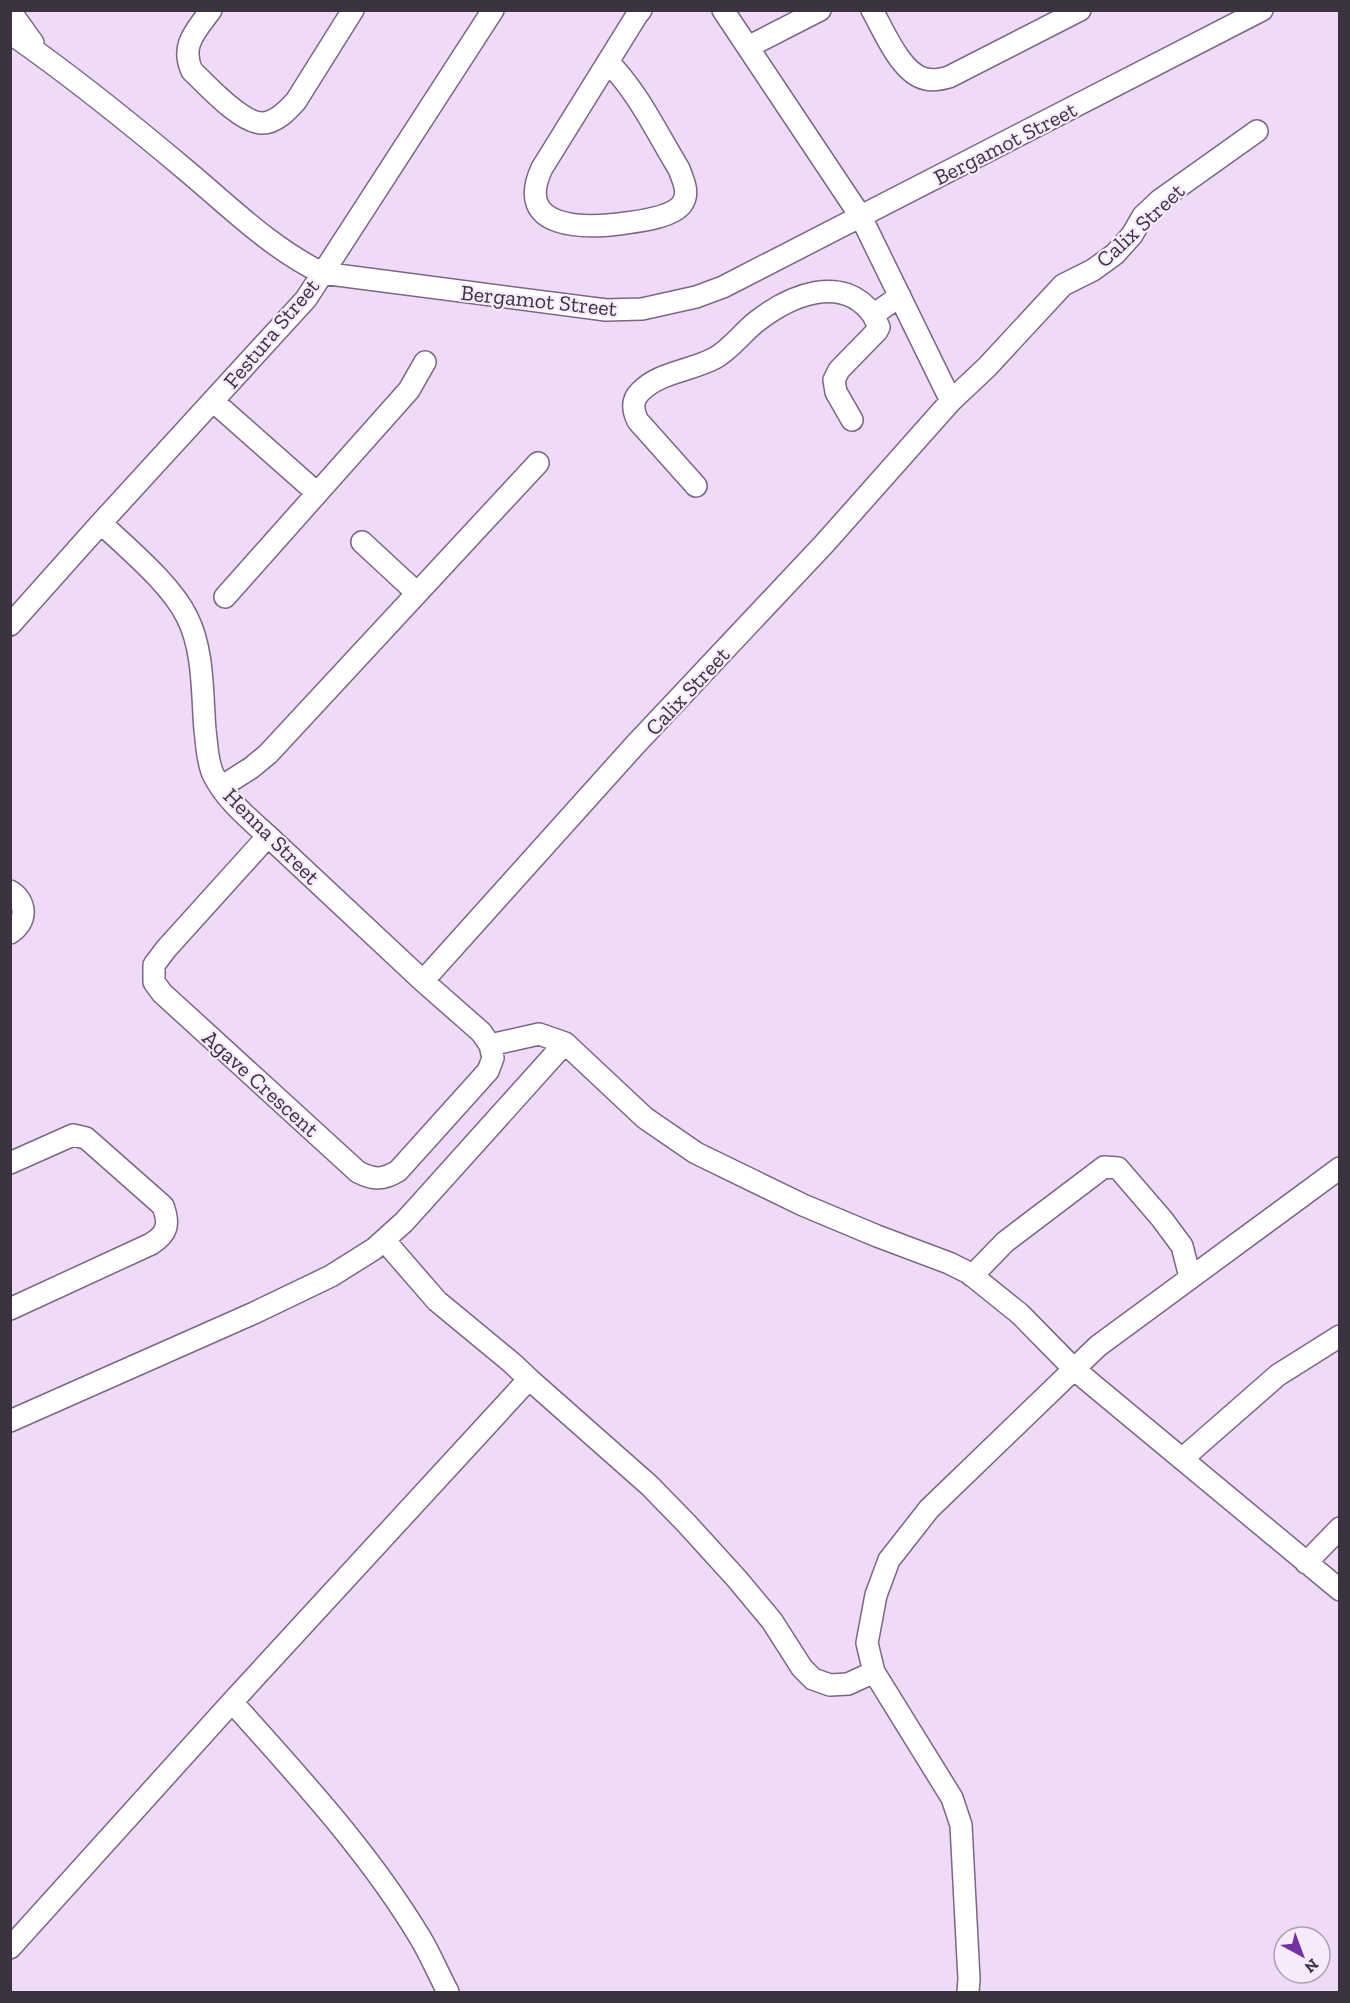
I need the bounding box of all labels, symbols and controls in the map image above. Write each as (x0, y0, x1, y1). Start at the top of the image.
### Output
street label: Bergamot Street (929, 95, 1082, 191)
street label: Calix Street (1090, 177, 1191, 273)
street label: Festura Street (218, 272, 326, 394)
street label: Bergamot Street (459, 279, 619, 322)
street label: Calix Street (640, 641, 736, 741)
street label: Henna Street (218, 783, 326, 891)
street label: Agave Crescent (197, 1024, 325, 1143)
north arrow (1272, 1925, 1332, 1985)
text: N (1301, 1955, 1322, 1977)

